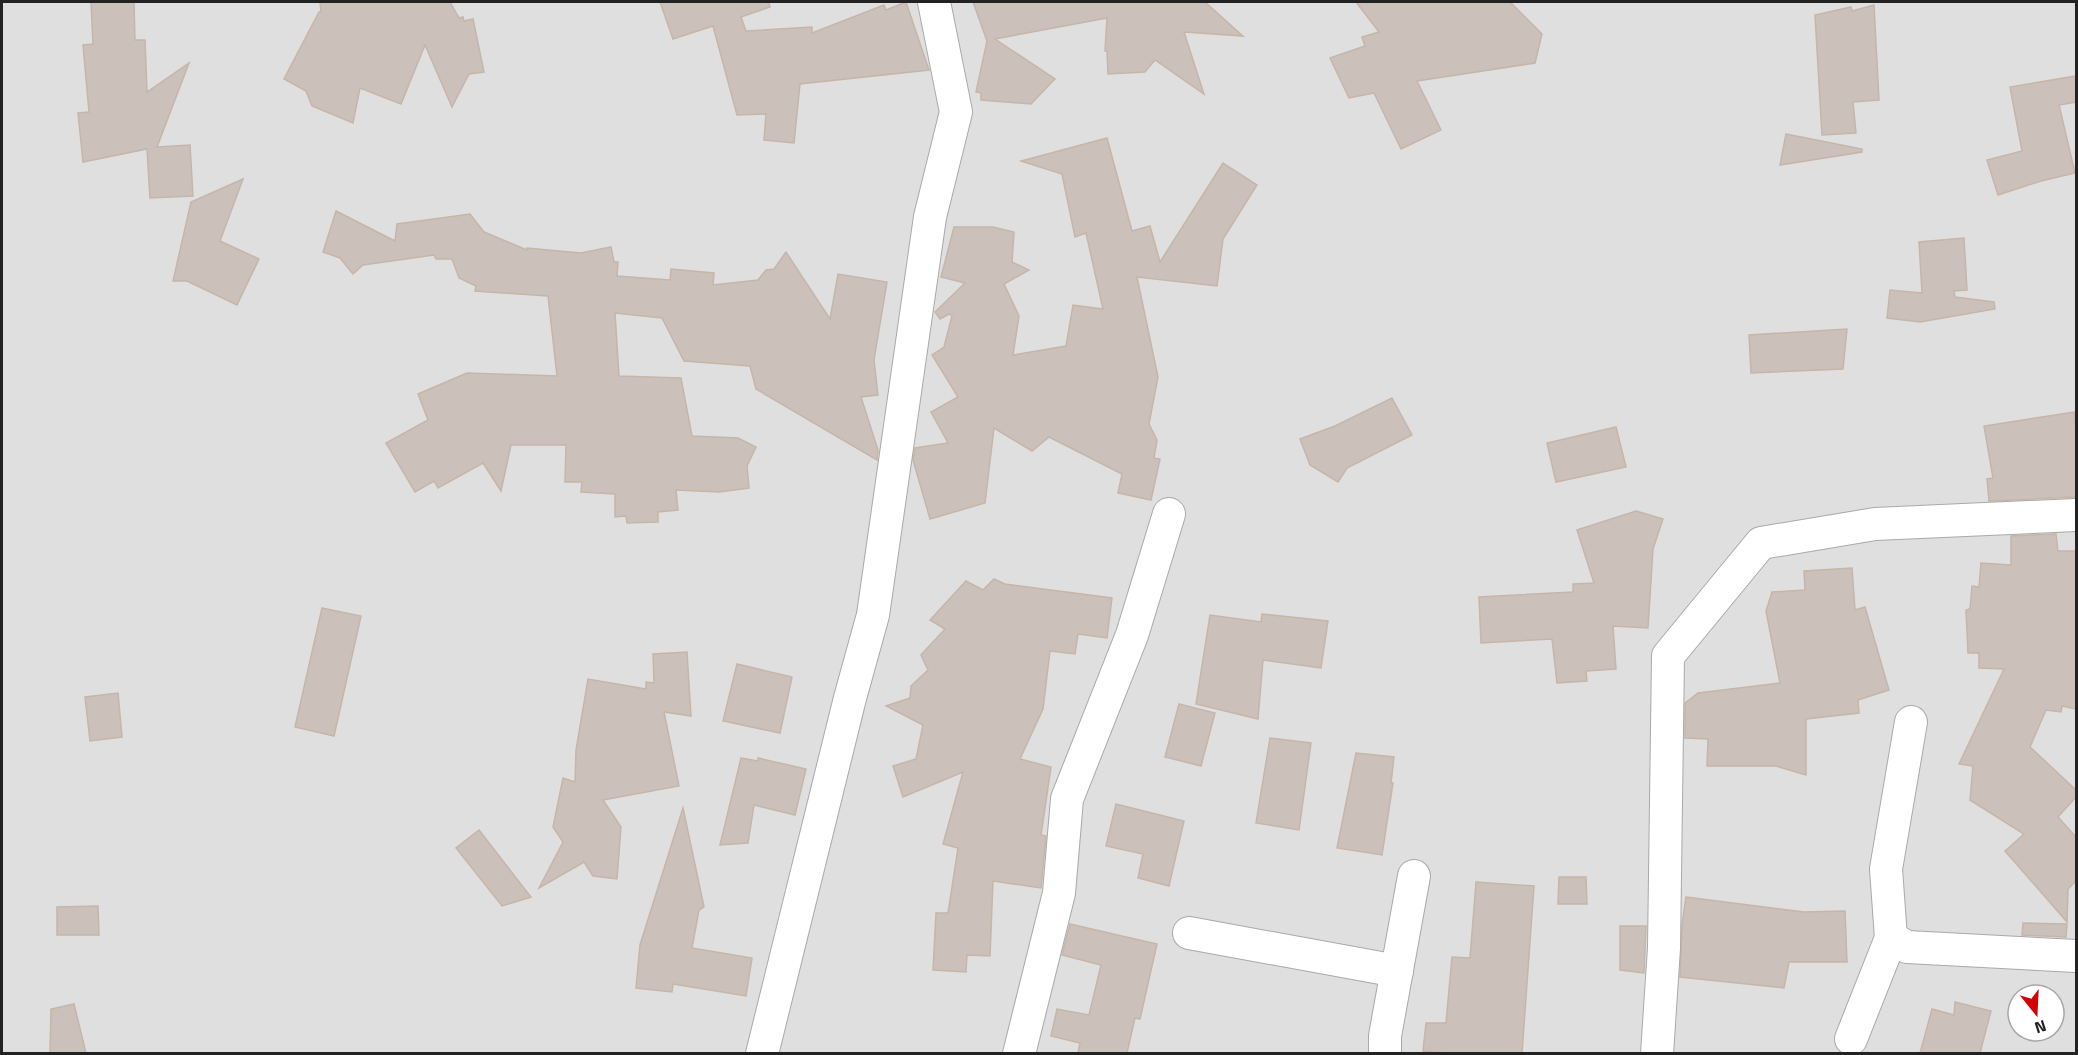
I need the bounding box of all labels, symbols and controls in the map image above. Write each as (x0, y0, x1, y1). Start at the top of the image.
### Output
north arrow (2006, 983, 2066, 1043)
text: N (2032, 1014, 2050, 1040)

